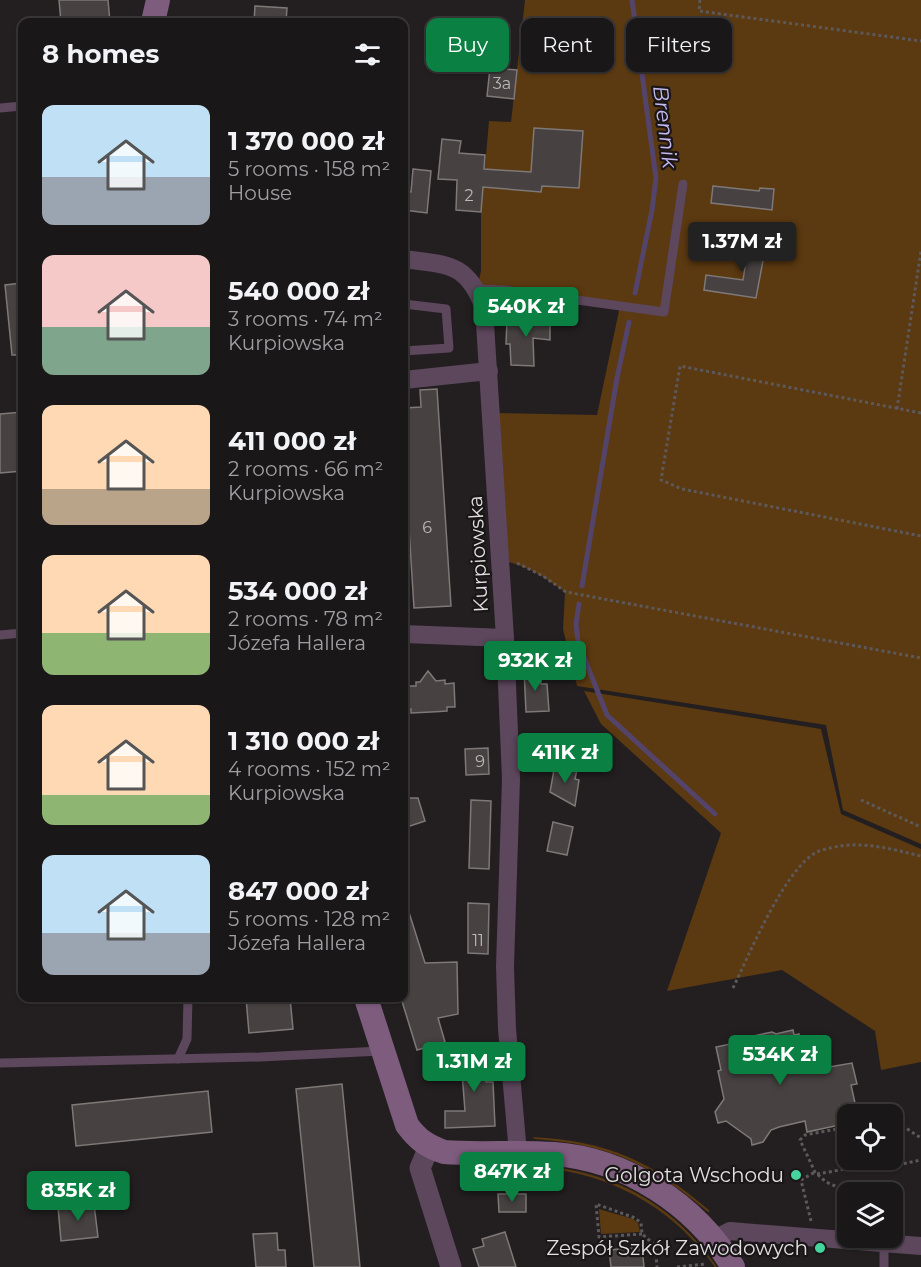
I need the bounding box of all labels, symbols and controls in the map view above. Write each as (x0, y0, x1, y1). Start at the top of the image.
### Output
chip: Buy (426, 18, 509, 72)
chip: Rent (521, 18, 614, 72)
chip: Filters (626, 18, 732, 72)
text: 8 homes (42, 38, 159, 70)
icon: filters (351, 38, 384, 71)
house number: 3a (493, 74, 511, 93)
water label: Brennik (648, 84, 683, 171)
text: 1 370 000 zł (228, 125, 384, 157)
icon: home (90, 129, 162, 201)
text: 5 rooms · 158 m² (228, 157, 390, 181)
text: House (228, 181, 292, 205)
house number: 2 (464, 186, 474, 205)
pin: 1.37M zł (680, 222, 804, 273)
text: 1.37M zł (702, 229, 782, 253)
text: 540 000 zł (228, 275, 369, 307)
icon: home (90, 279, 162, 351)
pin: 540K zł (471, 287, 581, 338)
text: 540K zł (487, 294, 565, 318)
text: 3 rooms · 74 m² (228, 307, 383, 331)
text: Kurpiowska (228, 331, 345, 355)
text: 411 000 zł (228, 425, 356, 457)
icon: home (90, 429, 162, 501)
text: 2 rooms · 66 m² (228, 457, 383, 481)
text: Kurpiowska (228, 481, 345, 505)
street label: Kurpiowska (463, 495, 493, 613)
house number: 6 (422, 518, 432, 537)
text: 534 000 zł (228, 575, 367, 607)
icon: home (90, 579, 162, 651)
text: 2 rooms · 78 m² (228, 607, 383, 631)
text: Józefa Hallera (228, 631, 366, 655)
pin: 932K zł (480, 641, 590, 692)
text: 932K zł (498, 648, 572, 672)
text: 1 310 000 zł (228, 725, 379, 757)
icon: home (90, 729, 162, 801)
pin: 411K zł (510, 733, 620, 784)
text: 411K zł (532, 740, 598, 764)
house number: 9 (475, 752, 485, 771)
text: 4 rooms · 152 m² (228, 757, 391, 781)
text: Kurpiowska (228, 781, 345, 805)
text: 847 000 zł (228, 875, 368, 907)
icon: home (90, 879, 162, 951)
text: 5 rooms · 128 m² (228, 907, 390, 931)
text: Józefa Hallera (228, 931, 366, 955)
house number: 11 (472, 931, 484, 950)
pin: 534K zł (725, 1035, 835, 1086)
pin: 1.31M zł (412, 1042, 536, 1093)
text: 534K zł (742, 1042, 818, 1066)
text: 1.31M zł (436, 1049, 512, 1073)
map controls (837, 1104, 903, 1248)
button: locate (837, 1104, 903, 1170)
pin: 847K zł (457, 1152, 567, 1203)
text: 847K zł (474, 1159, 550, 1183)
place label: Golgota Wschodu (605, 1163, 784, 1187)
marker: Golgota Wschodu (789, 1168, 803, 1182)
pin: 835K zł (23, 1171, 133, 1222)
text: 835K zł (41, 1178, 115, 1202)
button: layers (837, 1182, 903, 1248)
place label: Zespół Szkół Zawodowych (546, 1236, 808, 1260)
marker: Zespół Szkół Zawodowych (813, 1241, 827, 1255)

